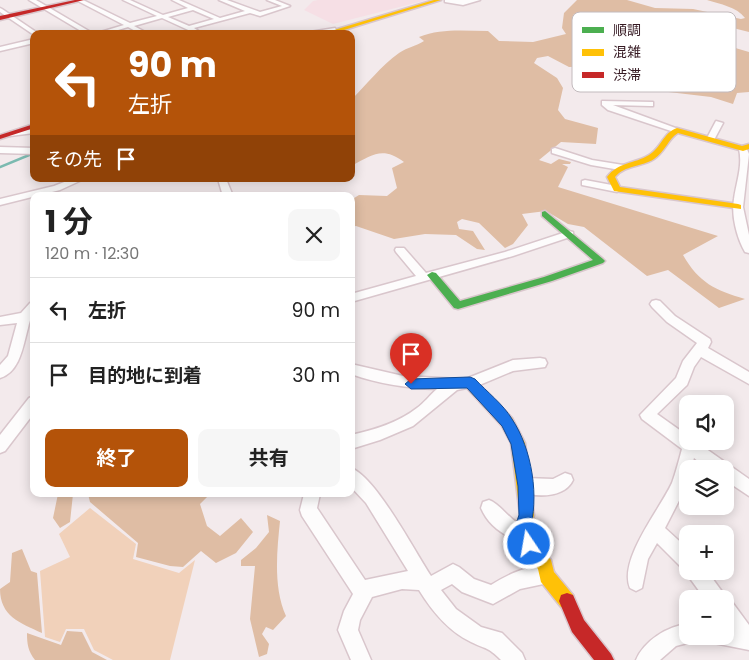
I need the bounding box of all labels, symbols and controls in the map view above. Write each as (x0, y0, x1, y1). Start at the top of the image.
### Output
legend (572, 12, 736, 92)
text: 順調 (613, 20, 641, 40)
text: 90 m (128, 40, 217, 89)
text: 混雑 (613, 42, 641, 62)
icon: left (45, 50, 110, 115)
text: 渋滞 (613, 65, 641, 85)
text: 左折 (128, 89, 172, 120)
icon: arrive (112, 145, 140, 173)
text: その先 (45, 146, 102, 173)
text: 1 分 (45, 200, 93, 243)
button: close (288, 209, 340, 261)
text: 120 m · 12:30 (45, 242, 139, 265)
icon: left (45, 296, 73, 324)
text: 左折 (88, 297, 126, 324)
text: 90 m (291, 297, 340, 324)
pin (390, 333, 432, 384)
icon: arrive (397, 340, 425, 368)
icon: arrive (45, 361, 73, 389)
text: 目的地に到着 (88, 362, 202, 389)
text: 30 m (292, 362, 340, 389)
map controls (679, 395, 734, 645)
button: sound (679, 395, 734, 450)
button: 終了 (45, 429, 188, 487)
button: 共有 (198, 429, 340, 487)
button: layers (679, 460, 734, 515)
position arrow (502, 517, 554, 569)
button: + (679, 525, 734, 580)
button: − (679, 590, 734, 645)

